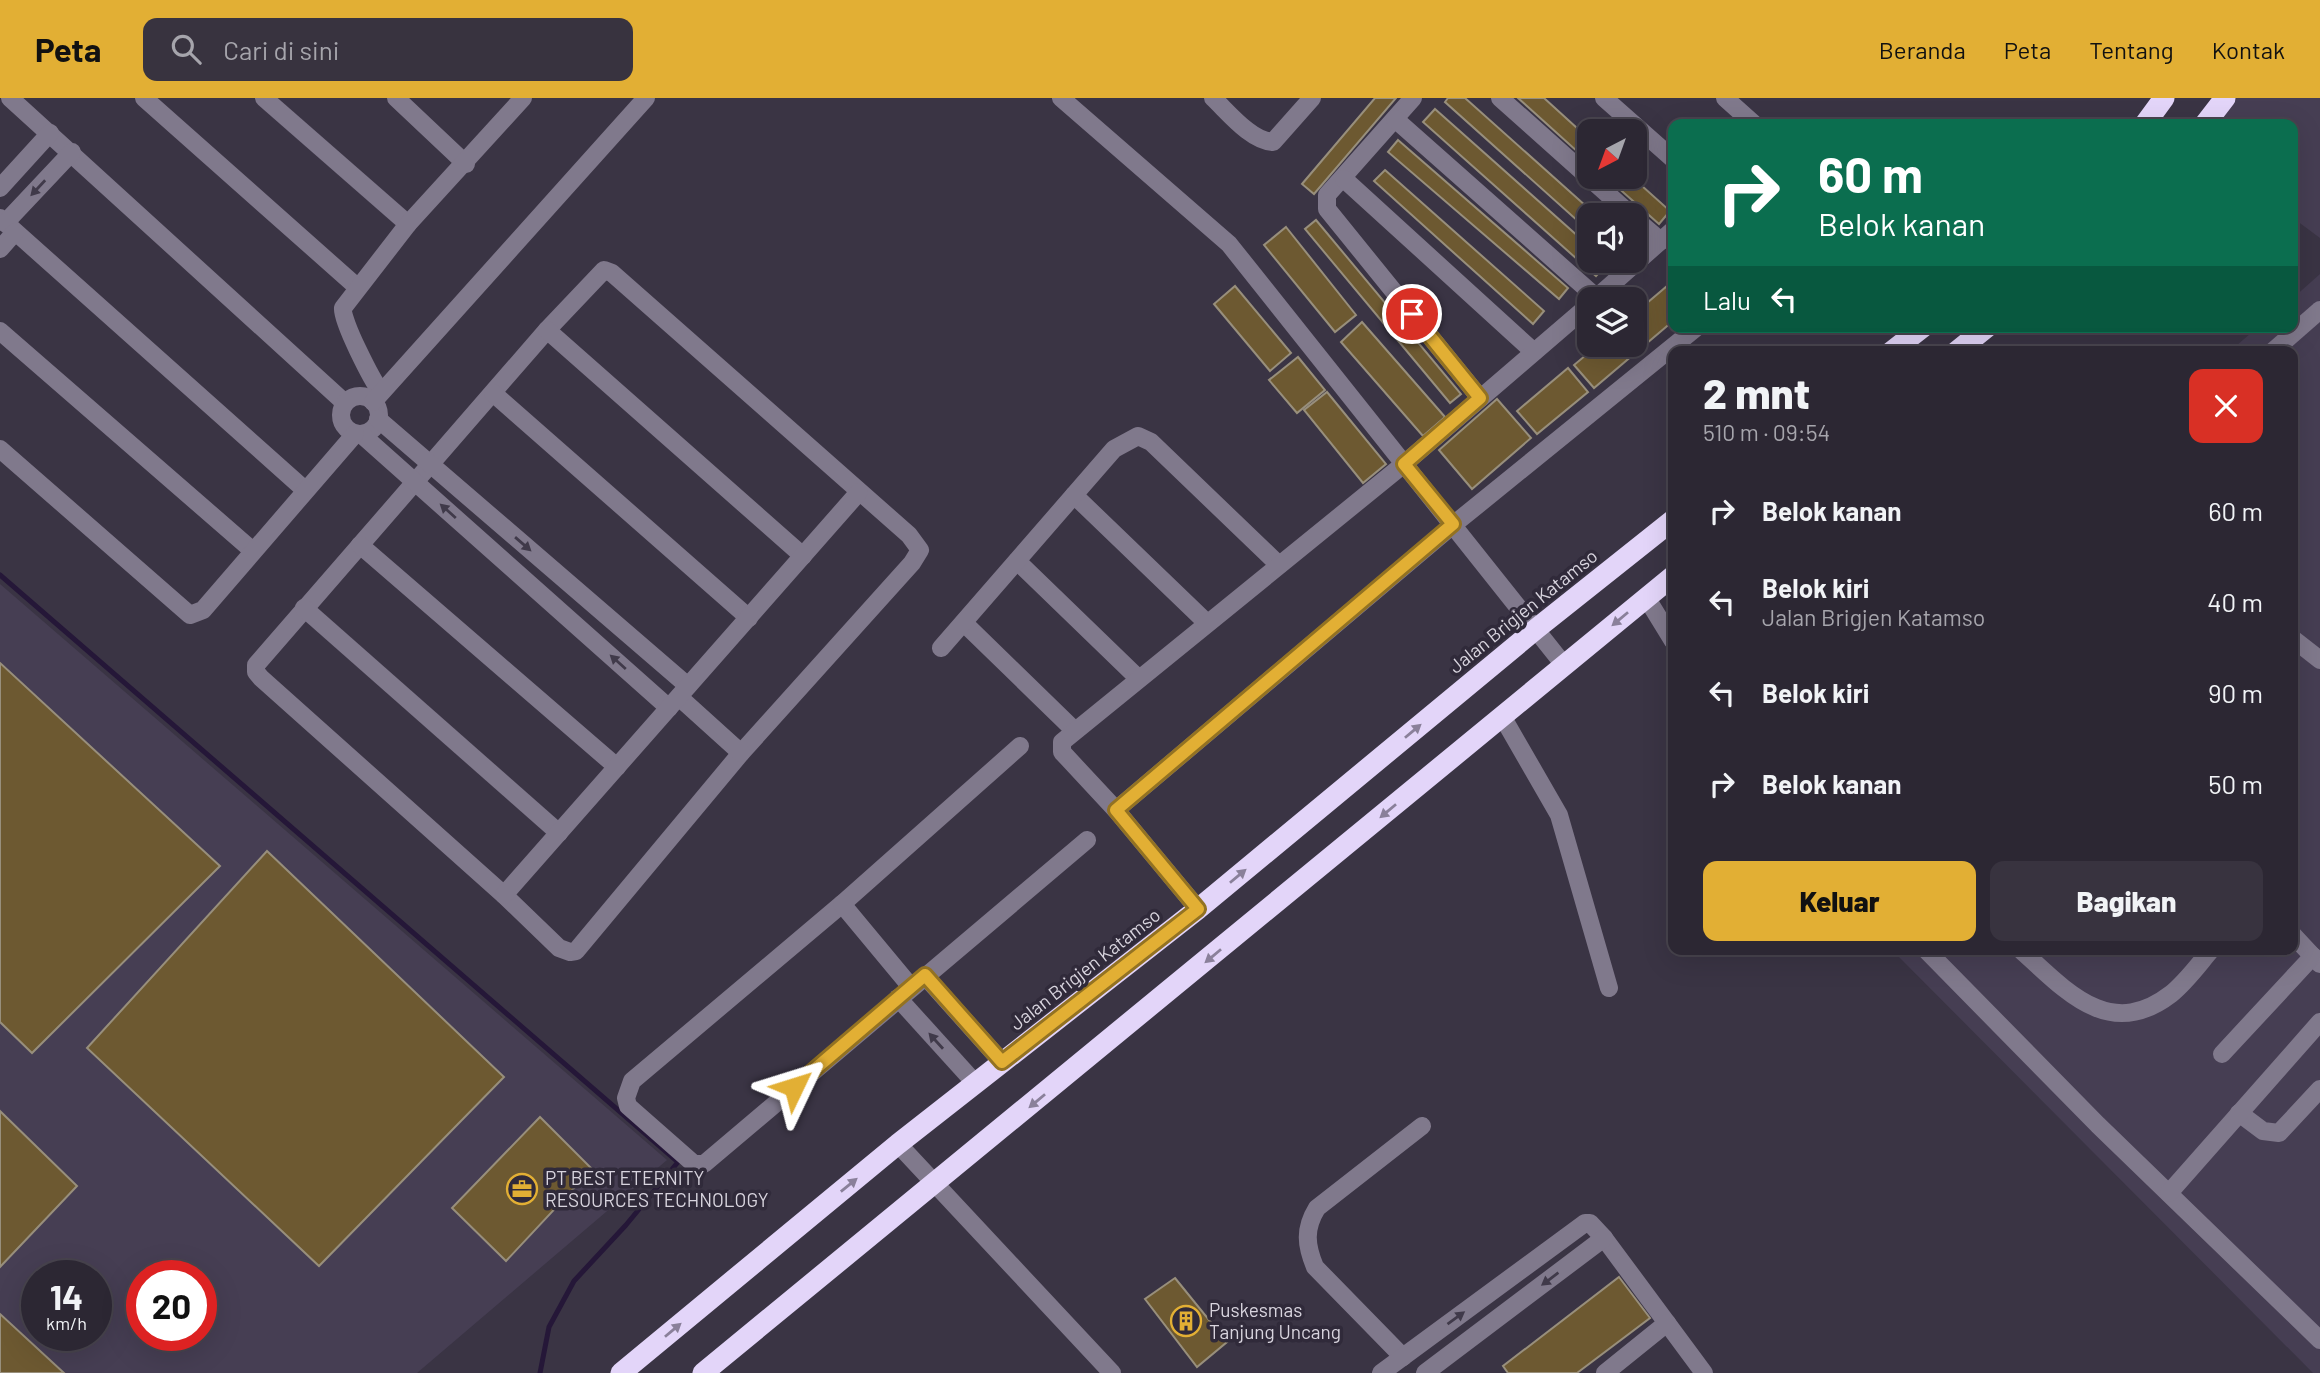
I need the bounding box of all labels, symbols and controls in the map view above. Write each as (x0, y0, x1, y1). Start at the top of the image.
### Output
search box (143, 18, 633, 81)
text: Peta (35, 29, 101, 69)
icon: search (167, 30, 205, 68)
text: Cari di sini (223, 34, 339, 65)
text: Beranda (1879, 35, 1966, 64)
text: Peta (2004, 35, 2051, 64)
text: Tentang (2089, 35, 2174, 64)
text: Kontak (2212, 35, 2285, 64)
north arrow (1577, 119, 1647, 189)
map controls (1577, 119, 1647, 357)
text: 60 m (1818, 144, 1923, 203)
icon: right (1703, 147, 1794, 238)
one-way arrow (30, 179, 47, 196)
button: sound (1577, 203, 1647, 273)
text: Belok kanan (1818, 204, 1985, 242)
icon: left (1765, 280, 1803, 318)
pin (1382, 284, 1442, 344)
text: Lalu (1703, 284, 1751, 315)
button: layers (1577, 287, 1647, 357)
icon: arrive (1393, 295, 1431, 333)
text: 2 mnt (1703, 367, 1810, 417)
button: close (2189, 369, 2263, 443)
text: 510 m · 09:54 (1703, 418, 1830, 446)
icon: right (1703, 492, 1741, 530)
text: Belok kanan (1762, 495, 1901, 526)
text: 60 m (2208, 495, 2263, 526)
one-way arrow (440, 504, 457, 520)
one-way arrow (514, 536, 532, 552)
street label: Jalan Brigjen Katamso (1444, 544, 1602, 678)
text: Belok kiri (1762, 572, 1869, 603)
icon: left (1703, 583, 1741, 621)
text: 40 m (2207, 586, 2263, 617)
text: Jalan Brigjen Katamso (1762, 603, 1985, 631)
one-way arrow (1611, 611, 1628, 626)
one-way arrow (609, 654, 627, 670)
icon: left (1703, 674, 1741, 712)
text: Belok kiri (1762, 677, 1869, 708)
text: 90 m (2208, 677, 2263, 708)
one-way arrow (1405, 724, 1422, 739)
icon: right (1703, 765, 1741, 803)
text: Belok kanan (1762, 768, 1901, 799)
text: 50 m (2208, 768, 2263, 799)
one-way arrow (1379, 803, 1397, 819)
button: Keluar (1703, 861, 1976, 941)
button: Bagikan (1990, 861, 2263, 941)
one-way arrow (1230, 869, 1247, 884)
street label: Jalan Brigjen Katamso (1005, 903, 1164, 1034)
one-way arrow (1204, 948, 1222, 963)
one-way arrow (928, 1032, 944, 1050)
position arrow (757, 1050, 831, 1124)
one-way arrow (1029, 1093, 1047, 1108)
place label: PT BEST ETERNITY RESOURCES TECHNOLOGY (545, 1166, 769, 1211)
office icon: PT BEST ETERNITY RESOURCES TECHNOLOGY (505, 1172, 539, 1206)
one-way arrow (840, 1178, 857, 1193)
speed limit sign: 20 (126, 1260, 217, 1351)
one-way arrow (1541, 1271, 1559, 1285)
text: 14 (50, 1275, 83, 1317)
place label: Puskesmas Tanjung Uncang (1209, 1298, 1341, 1343)
building icon: Puskesmas Tanjung Uncang (1169, 1304, 1203, 1338)
one-way arrow (1447, 1311, 1465, 1325)
text: km/h (46, 1312, 87, 1334)
one-way arrow (664, 1322, 682, 1337)

